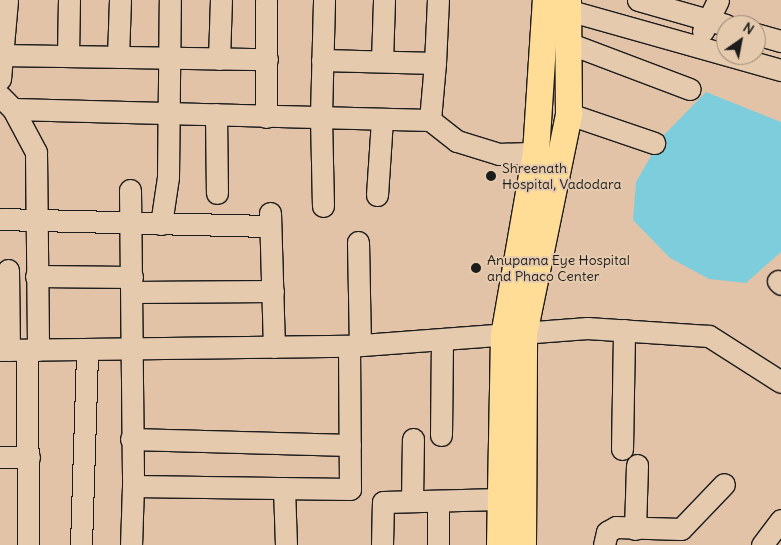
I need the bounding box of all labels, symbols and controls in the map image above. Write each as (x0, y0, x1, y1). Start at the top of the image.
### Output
north arrow (716, 15, 766, 65)
text: N (740, 18, 758, 38)
place label: Shreenath Hospital, Vadodara (502, 160, 622, 192)
marker: Shreenath Hospital, Vadodara (484, 169, 498, 183)
place label: Anupama Eye Hospital and Phaco Center (487, 252, 630, 284)
marker: Anupama Eye Hospital and Phaco Center (469, 261, 483, 275)

